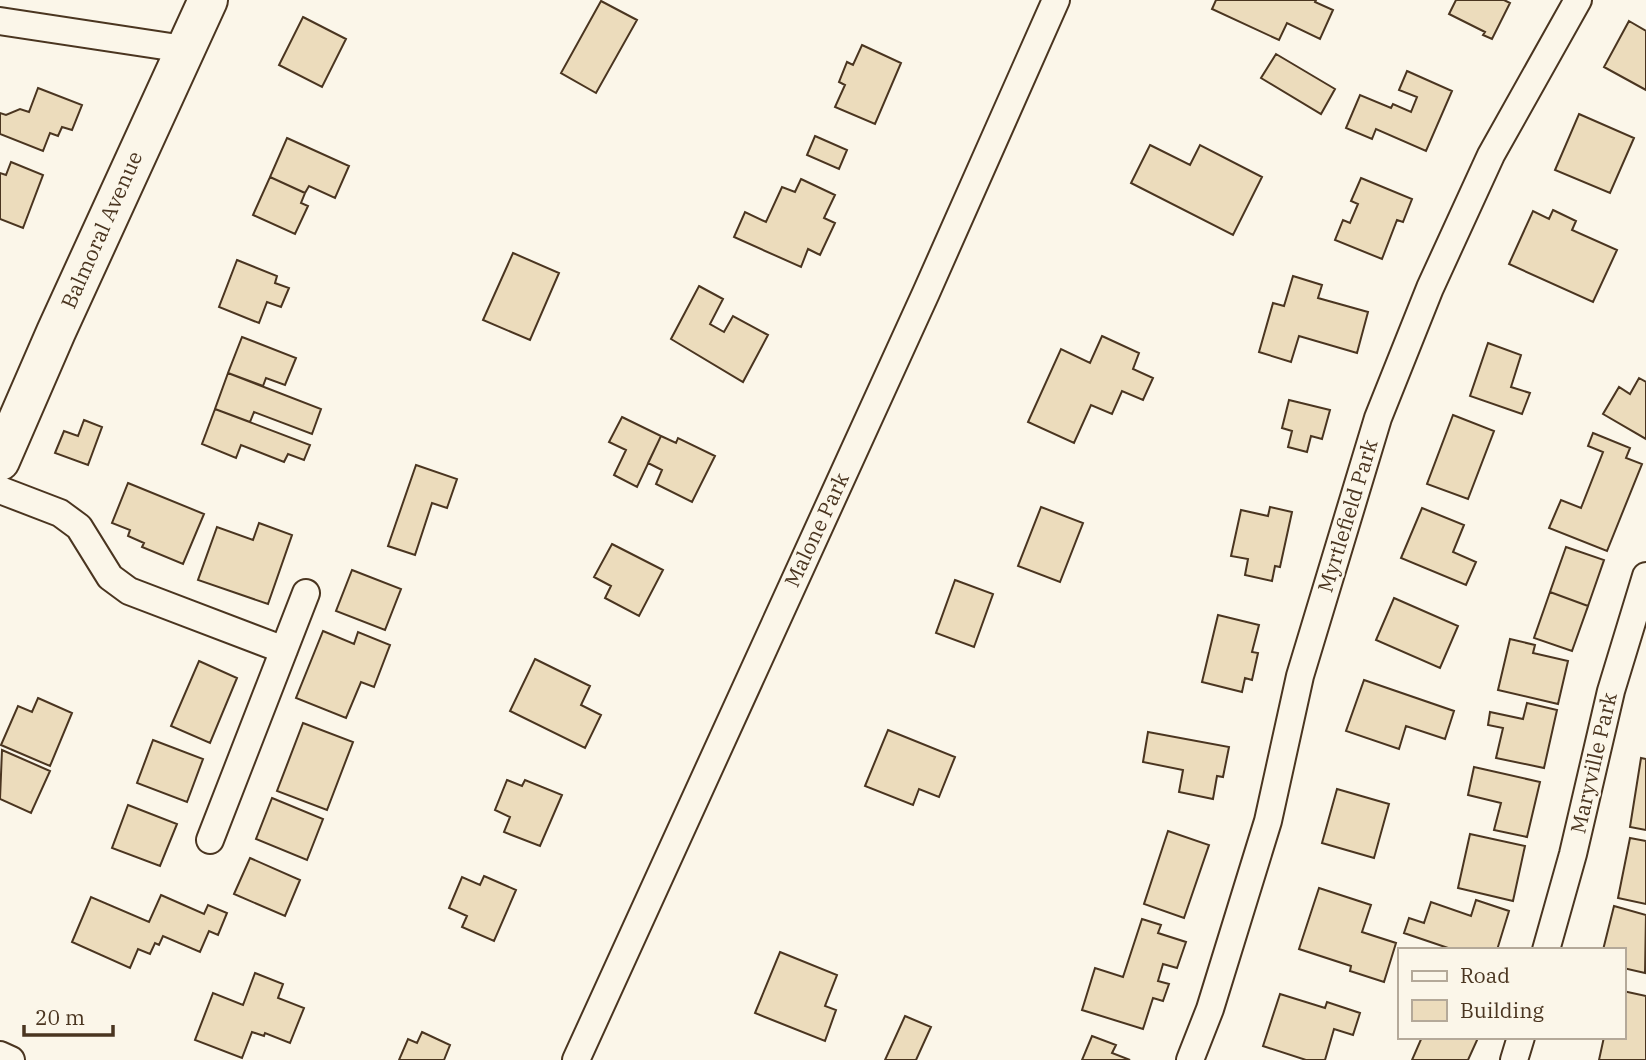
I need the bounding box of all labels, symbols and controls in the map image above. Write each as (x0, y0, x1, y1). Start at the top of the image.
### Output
street label: Balmoral Avenue (54, 146, 148, 313)
street label: Myrtlefield Park (1311, 435, 1384, 596)
street label: Malone Park (777, 467, 855, 591)
street label: Maryville Park (1563, 689, 1623, 836)
legend (1398, 948, 1625, 1039)
text: Road (1460, 961, 1510, 989)
scale bar (24, 993, 114, 1038)
text: Building (1460, 996, 1545, 1024)
text: 20 m (35, 1003, 85, 1031)

